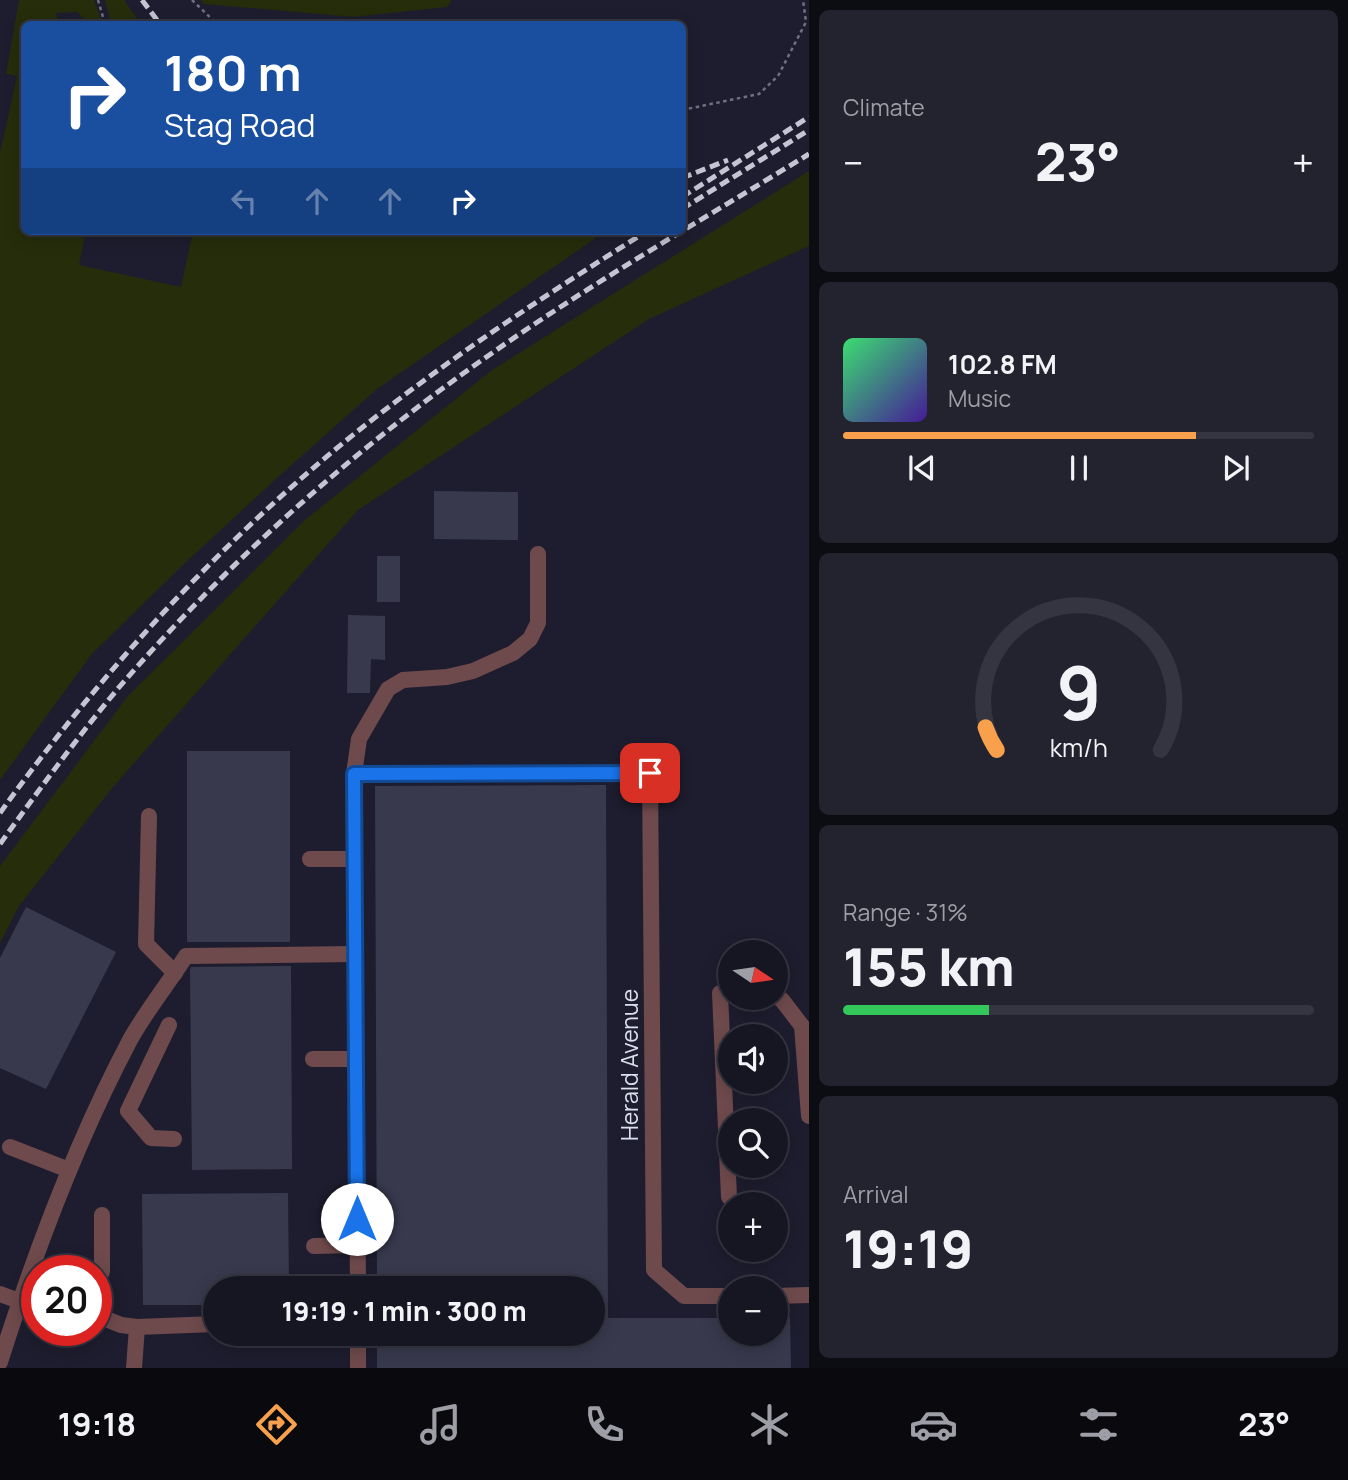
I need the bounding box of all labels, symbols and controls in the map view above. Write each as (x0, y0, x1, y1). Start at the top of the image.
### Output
text: 180 m (164, 39, 302, 106)
icon: right (49, 49, 140, 140)
text: Climate (843, 91, 925, 123)
text: Stag Road (164, 103, 316, 147)
text: 23° (1035, 126, 1121, 197)
text: − (843, 136, 864, 188)
text: + (1292, 136, 1314, 188)
icon: left (225, 182, 263, 220)
icon: ahead (298, 182, 336, 220)
icon: ahead (371, 182, 409, 220)
icon: right (444, 182, 482, 220)
text: 102.8 FM (948, 346, 1057, 382)
text: Music (948, 382, 1011, 414)
icon: previous (903, 449, 941, 487)
icon: pause (1060, 449, 1098, 487)
icon: next (1217, 449, 1255, 487)
text: 9 (1056, 642, 1101, 742)
text: km/h (1049, 730, 1108, 765)
pin (620, 743, 680, 803)
icon: arrive (631, 754, 669, 792)
text: Range · 31% (843, 896, 968, 928)
text: 155 km (843, 931, 1015, 1002)
north arrow (718, 940, 788, 1010)
map controls (718, 940, 788, 1346)
street label: Herald Avenue (613, 989, 645, 1141)
button: sound (718, 1024, 788, 1094)
button: search (718, 1108, 788, 1178)
text: Arrival (843, 1178, 909, 1210)
position arrow (320, 1182, 394, 1256)
button: + (718, 1192, 788, 1262)
text: 19:19 (843, 1213, 973, 1284)
speed limit sign: 20 (21, 1255, 112, 1346)
button: − (718, 1276, 788, 1346)
text: 19:19 · 1 min · 300 m (281, 1293, 527, 1329)
icon: directions (252, 1400, 301, 1449)
icon: music (416, 1400, 465, 1449)
icon: phone (580, 1400, 629, 1449)
icon: climate (745, 1400, 794, 1449)
icon: car (909, 1400, 958, 1449)
icon: filters (1074, 1400, 1123, 1449)
text: 19:18 (58, 1402, 136, 1446)
text: 23° (1238, 1402, 1290, 1446)

